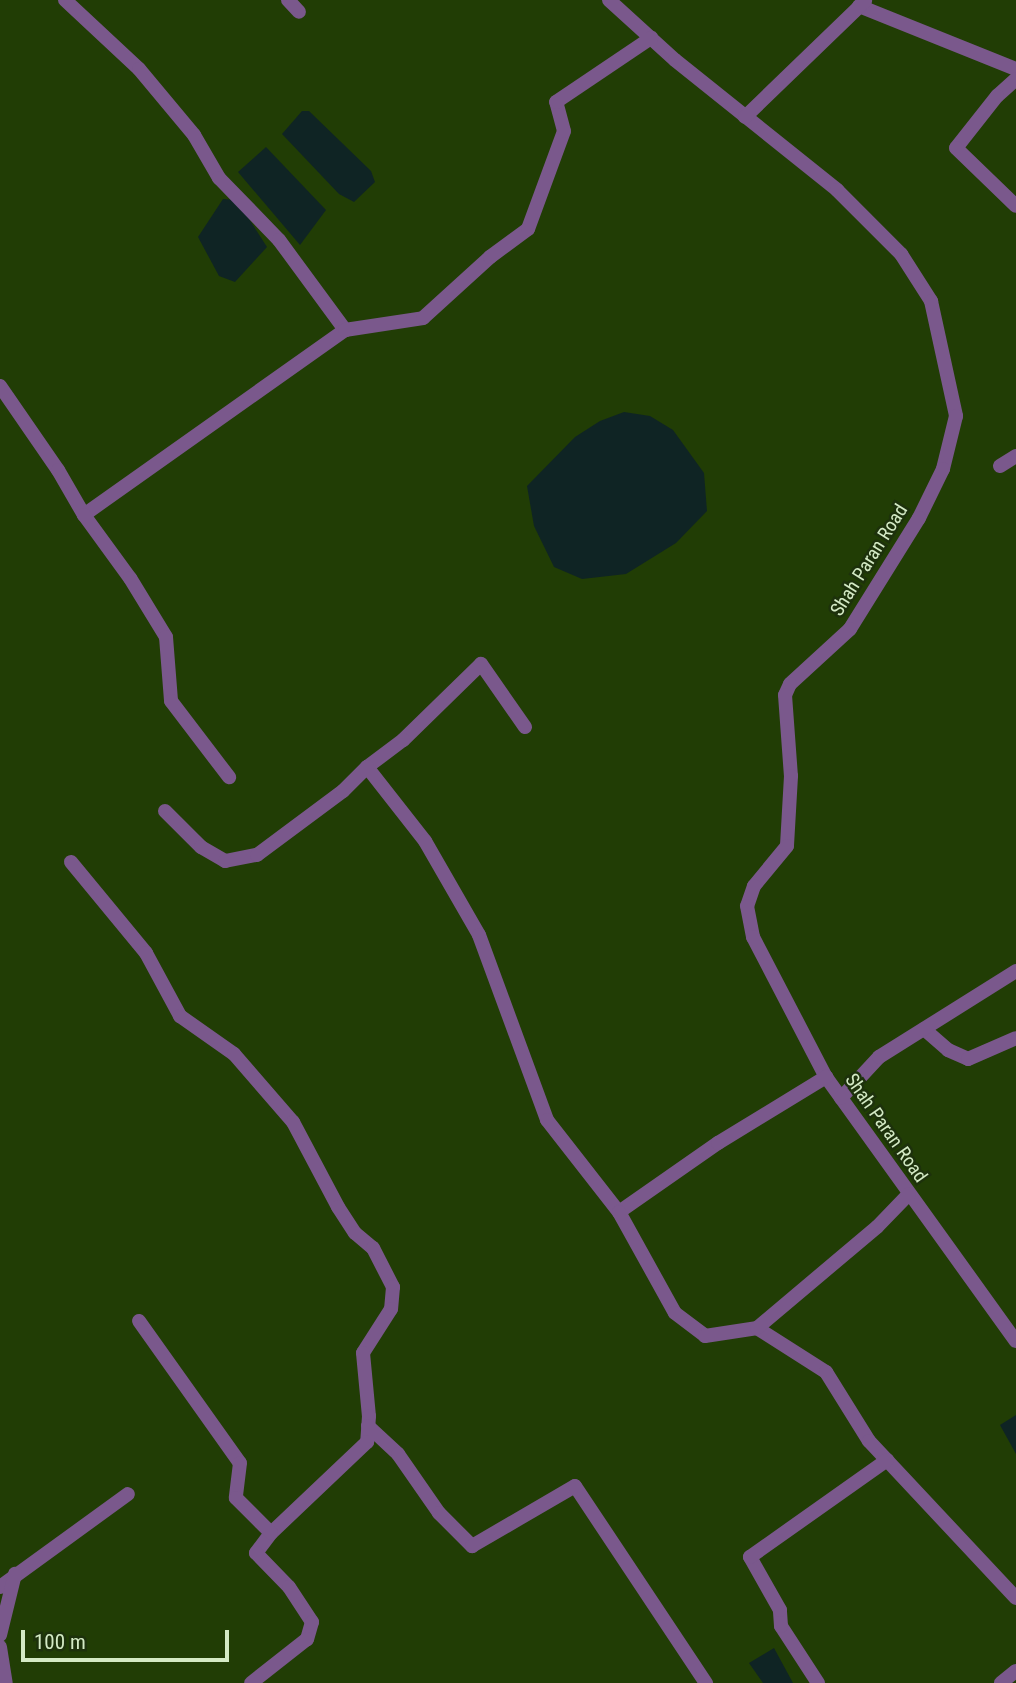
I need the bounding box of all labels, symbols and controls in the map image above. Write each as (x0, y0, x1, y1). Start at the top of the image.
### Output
street label: Shah Paran Road (826, 500, 912, 620)
street label: Shah Paran Road (840, 1069, 932, 1187)
scale bar (24, 1616, 233, 1660)
text: 100 m (34, 1630, 86, 1654)

